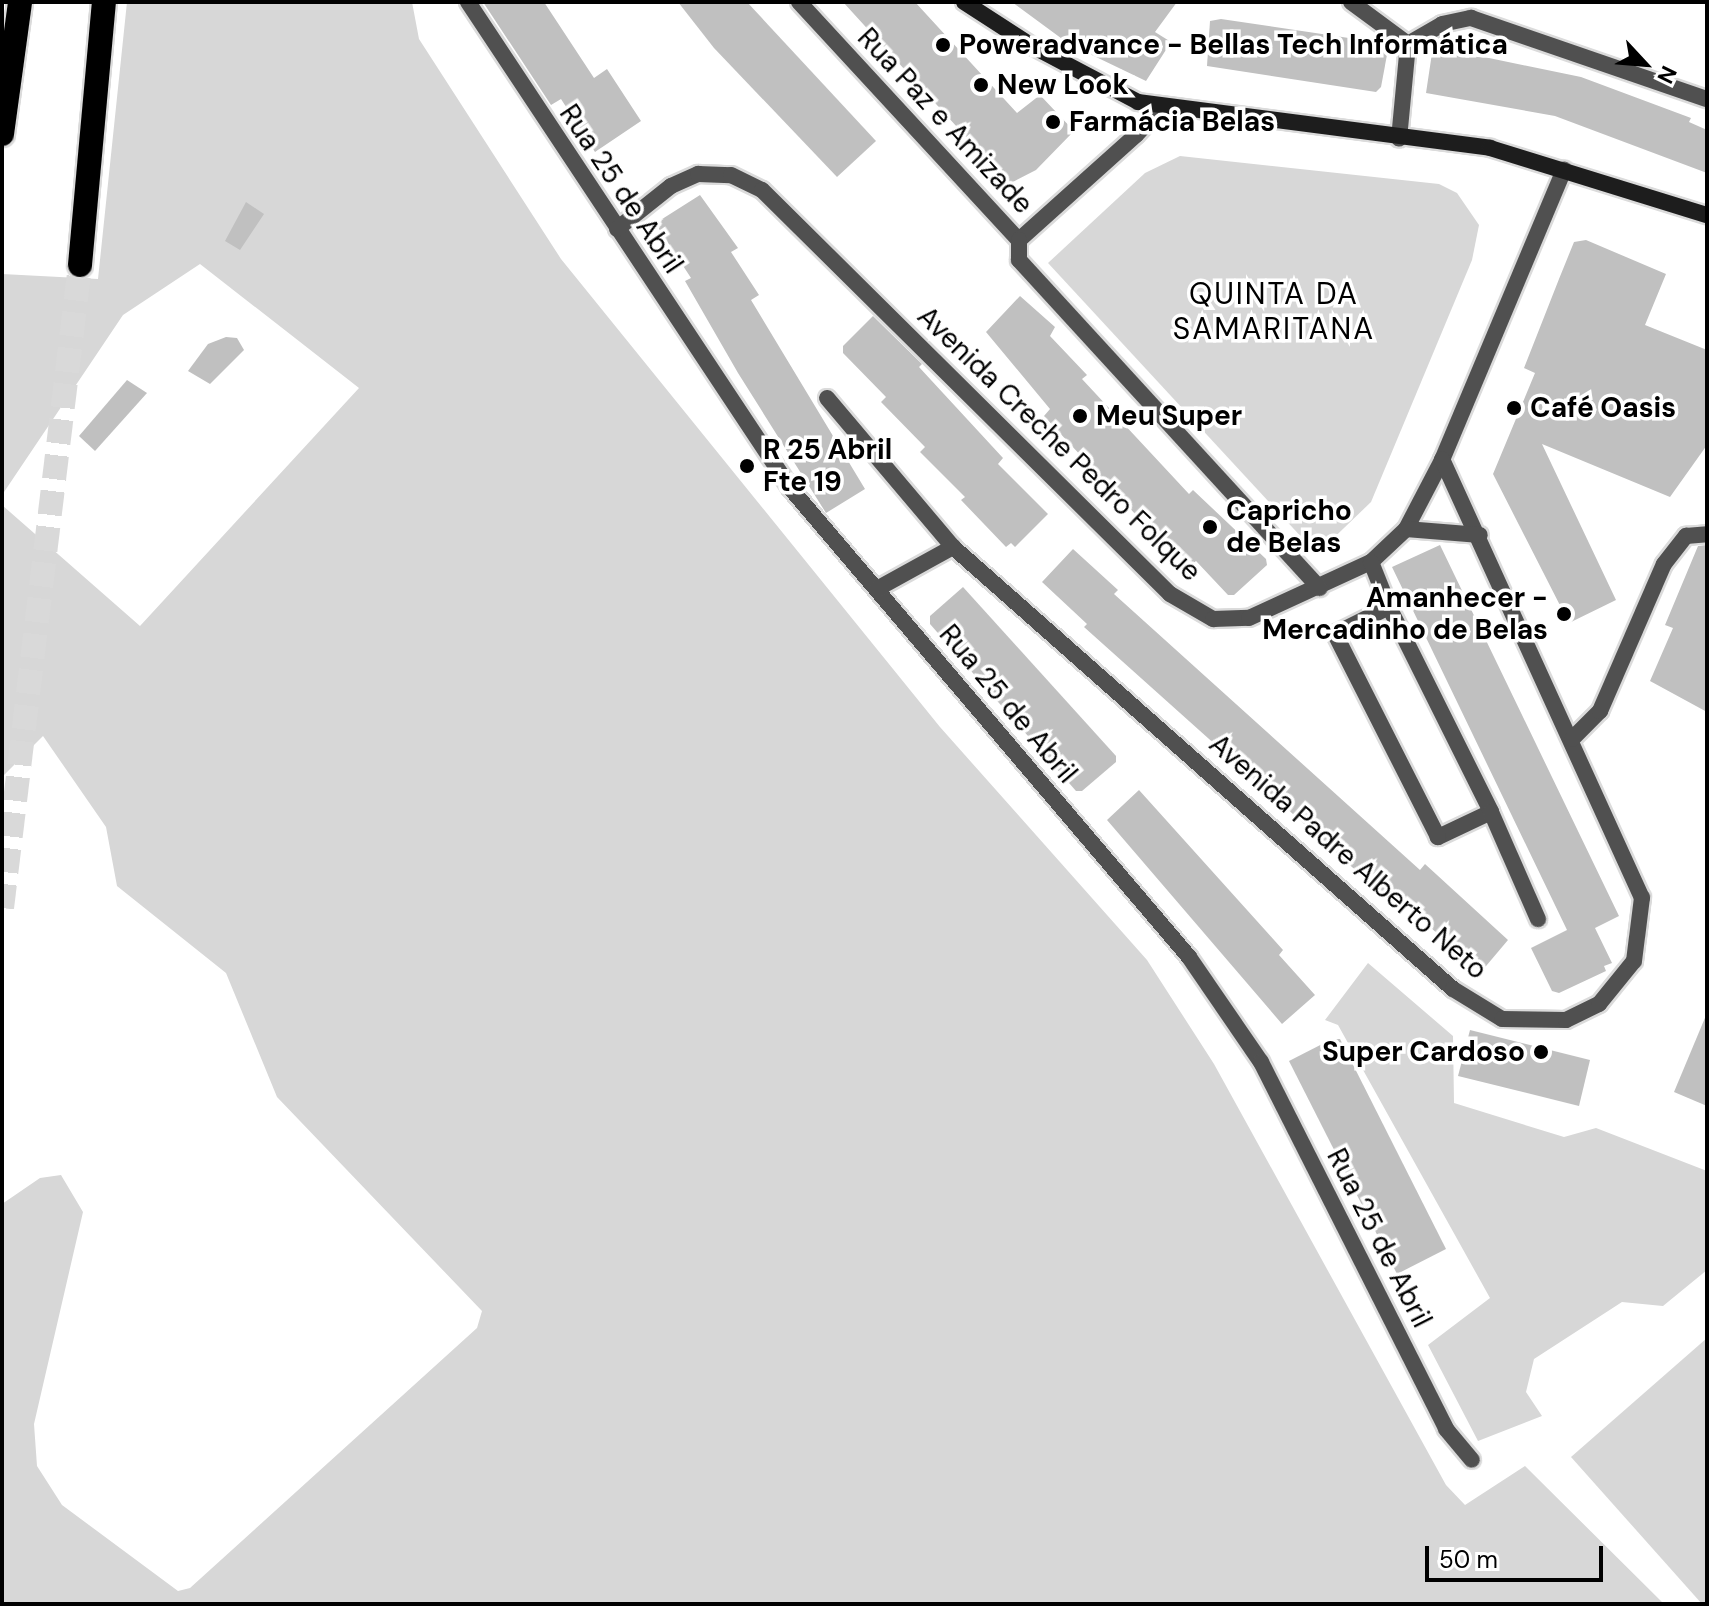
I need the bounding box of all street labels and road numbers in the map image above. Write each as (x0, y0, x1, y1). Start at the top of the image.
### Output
street label: Rua Paz e Amizade (850, 21, 1040, 221)
street label: Rua 25 de Abril (552, 98, 690, 280)
street label: Avenida Creche Pedro Folque (910, 300, 1208, 588)
street label: Rua 25 de Abril (932, 618, 1084, 790)
street label: Avenida Padre Alberto Neto (1202, 727, 1494, 987)
street label: Rua 25 de Abril (1319, 1143, 1439, 1333)

